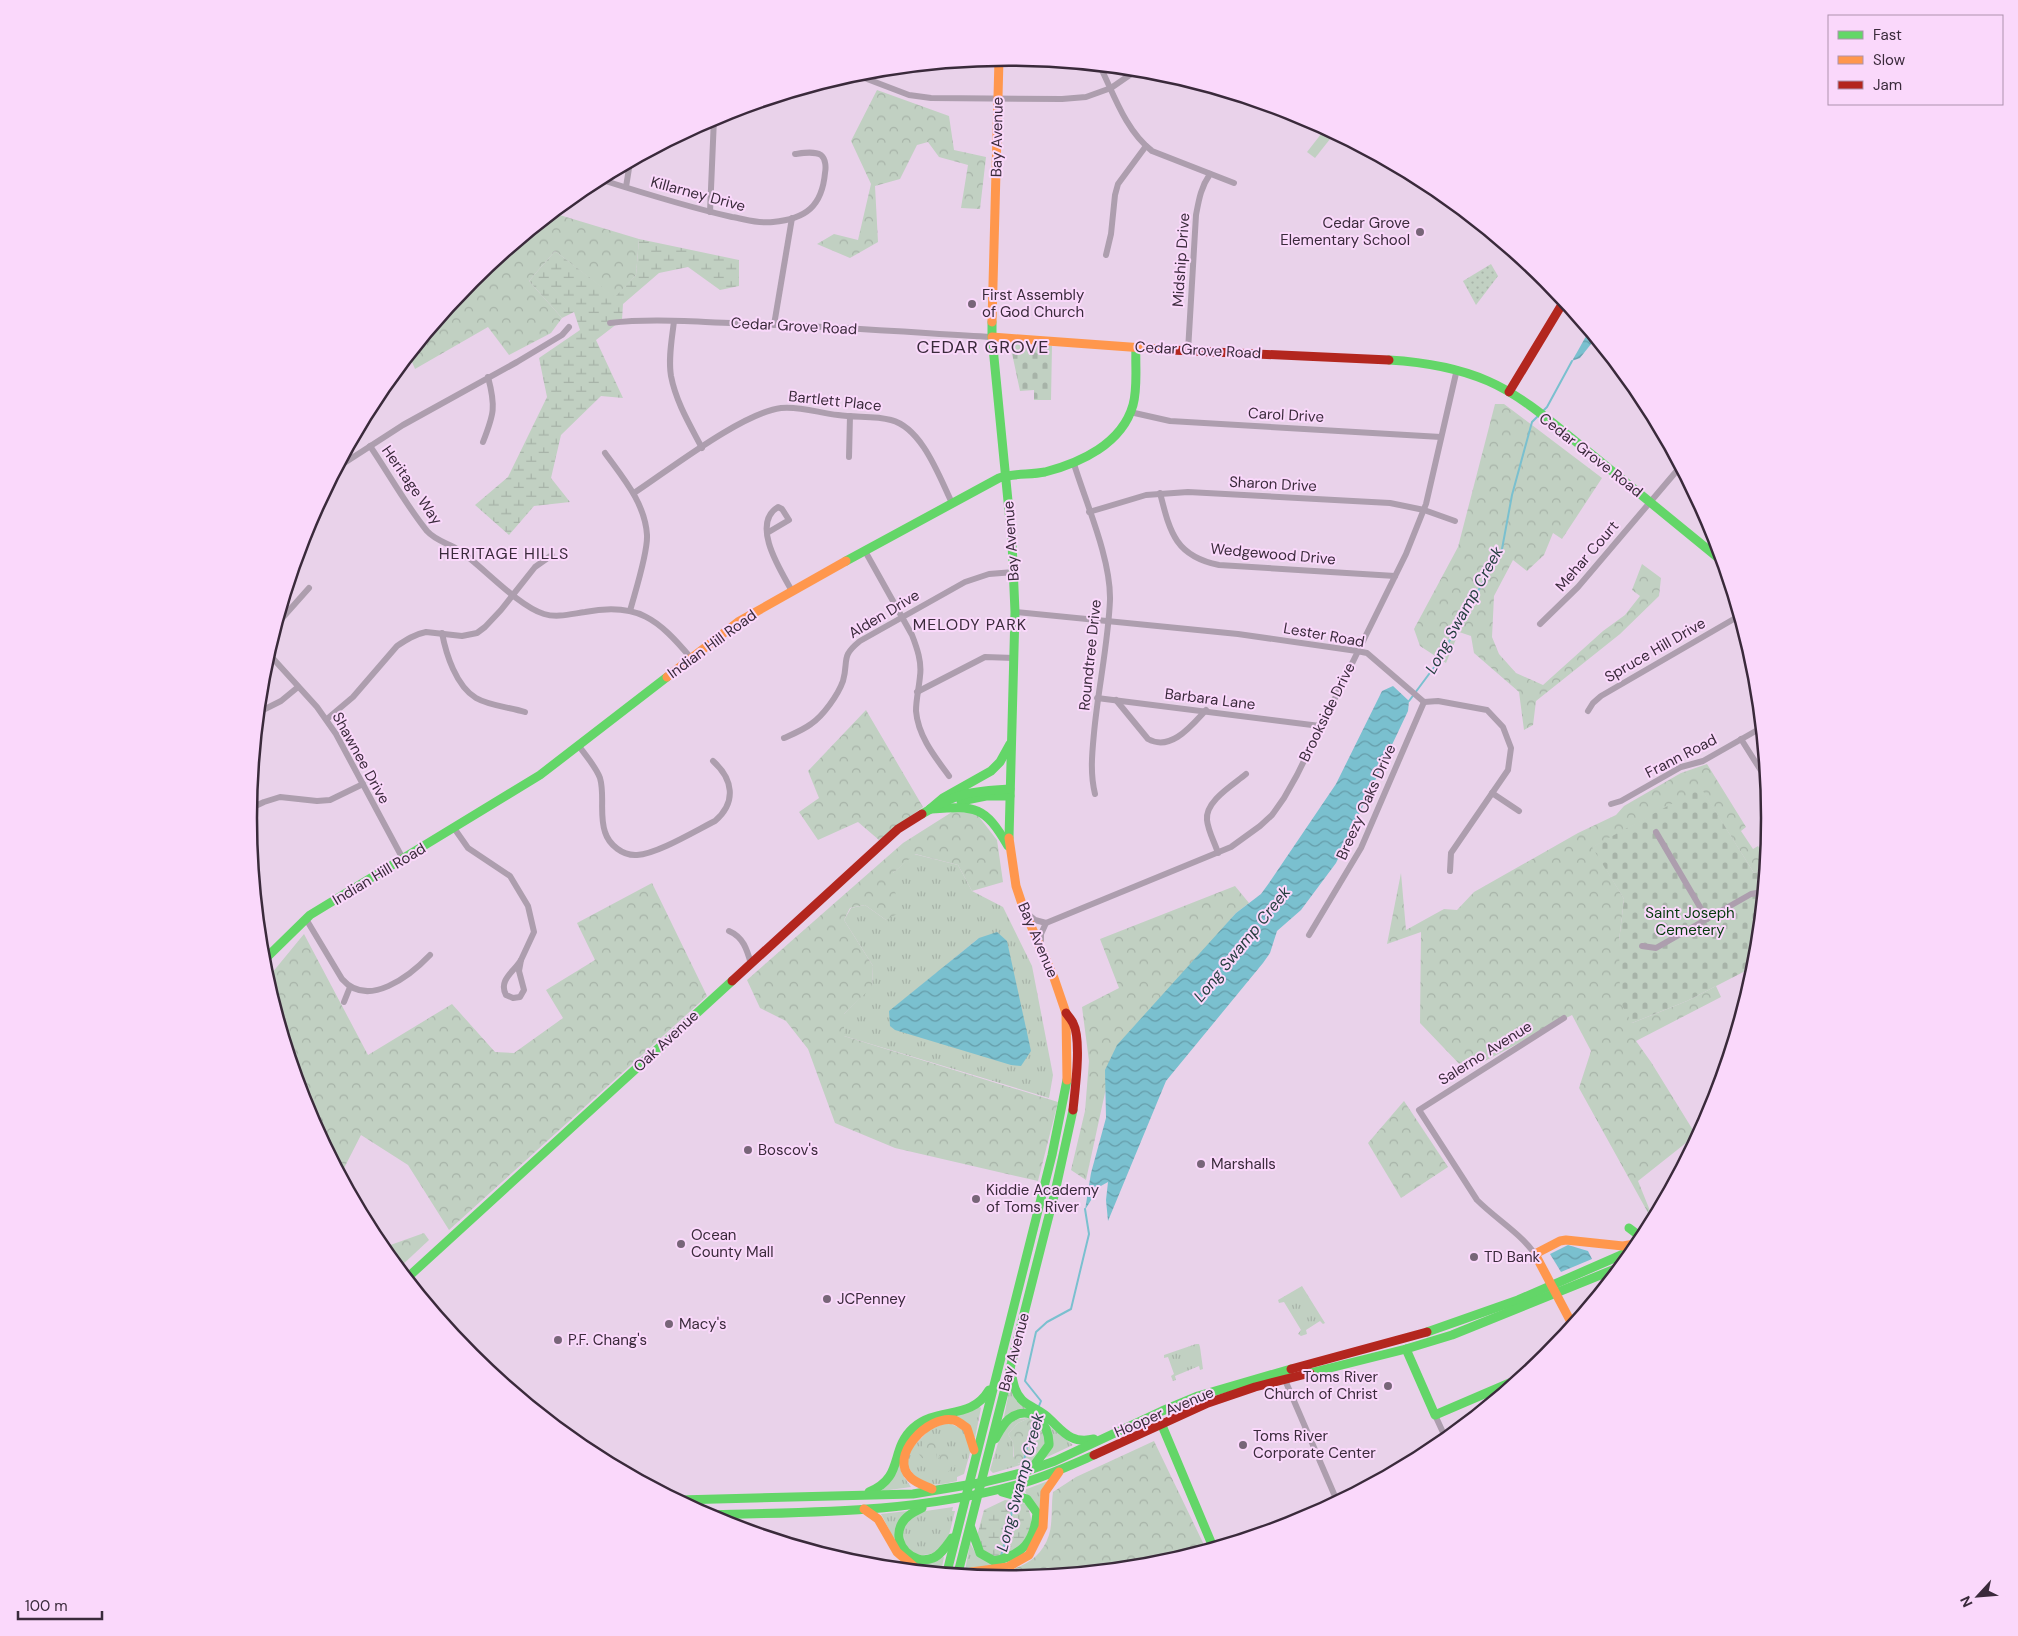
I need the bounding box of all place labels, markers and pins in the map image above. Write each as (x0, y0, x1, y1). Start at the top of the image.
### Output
place label: Cedar Grove Elementary School (1280, 213, 1410, 250)
marker: Cedar Grove Elementary School (1414, 226, 1426, 238)
place label: First Assembly of God Church (982, 285, 1085, 322)
marker: First Assembly of God Church (966, 298, 978, 310)
place label: Boscov's (758, 1140, 818, 1160)
marker: Boscov's (742, 1144, 754, 1156)
place label: Marshalls (1211, 1154, 1276, 1174)
marker: Marshalls (1195, 1158, 1207, 1170)
place label: Kiddie Academy of Toms River (986, 1180, 1100, 1217)
marker: Kiddie Academy of Toms River (970, 1193, 982, 1205)
place label: Ocean County Mall (691, 1225, 774, 1262)
marker: Ocean County Mall (675, 1238, 687, 1250)
place label: TD Bank (1484, 1247, 1541, 1267)
marker: TD Bank (1468, 1251, 1480, 1263)
place label: JCPenney (837, 1289, 906, 1309)
marker: JCPenney (821, 1293, 833, 1305)
place label: Macy's (679, 1314, 727, 1334)
marker: Macy's (663, 1318, 675, 1330)
place label: P.F. Chang's (568, 1330, 647, 1350)
marker: P.F. Chang's (552, 1334, 564, 1346)
place label: Toms River Church of Christ (1264, 1367, 1378, 1404)
marker: Toms River Church of Christ (1382, 1380, 1394, 1392)
place label: Toms River Corporate Center (1253, 1426, 1376, 1463)
marker: Toms River Corporate Center (1237, 1439, 1249, 1451)

